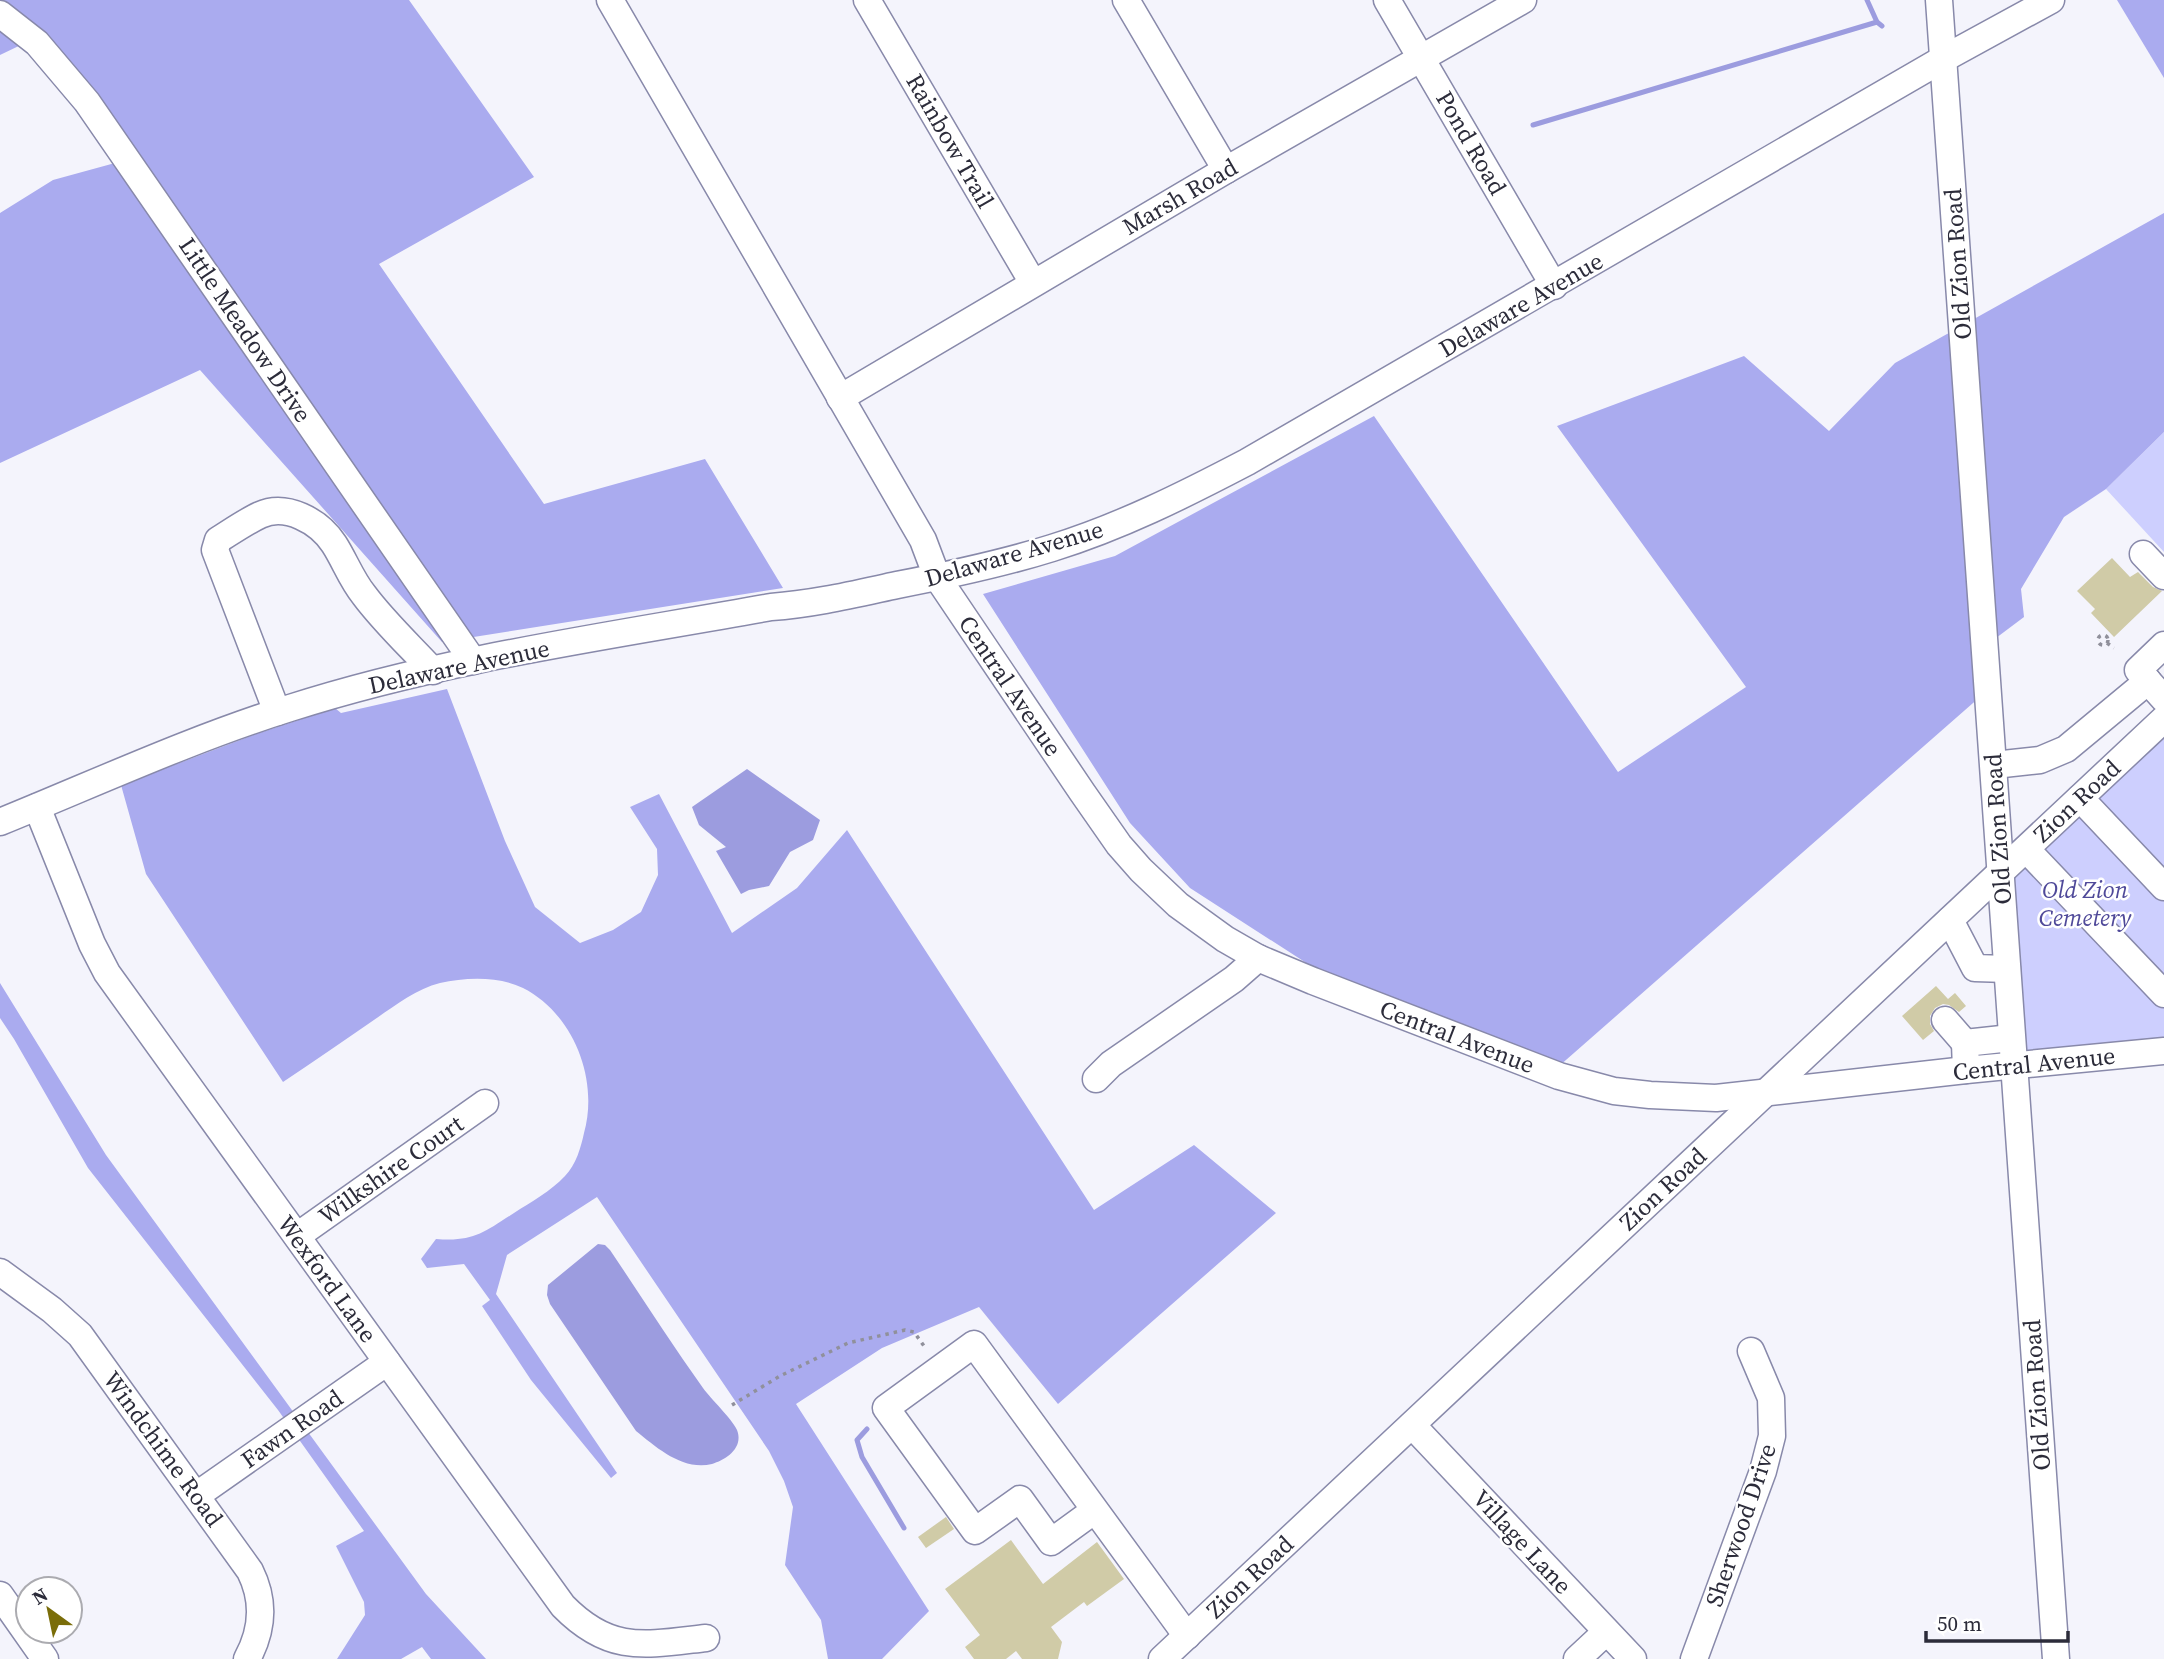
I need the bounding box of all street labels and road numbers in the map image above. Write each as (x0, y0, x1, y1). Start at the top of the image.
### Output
street label: Rainbow Trail (899, 67, 1002, 214)
street label: Pond Road (1428, 85, 1515, 201)
street label: Marsh Road (1116, 150, 1244, 243)
street label: Old Zion Road (1936, 187, 1979, 341)
street label: Little Meadow Drive (171, 231, 320, 429)
street label: Delaware Avenue (1433, 244, 1609, 365)
street label: Delaware Avenue (921, 512, 1107, 595)
street label: Central Avenue (951, 609, 1070, 763)
street label: Delaware Avenue (365, 631, 552, 702)
street label: Zion Road (2026, 751, 2128, 850)
street label: Old Zion Road (1976, 752, 2019, 906)
street label: Central Avenue (1375, 992, 1539, 1081)
street label: Central Avenue (1951, 1039, 2117, 1088)
street label: Wilkshire Court (312, 1107, 470, 1232)
street label: Zion Road (1612, 1139, 1714, 1238)
street label: Wexford Lane (270, 1208, 385, 1349)
street label: Old Zion Road (2015, 1318, 2058, 1472)
street label: Windchime Road (96, 1364, 231, 1533)
street label: Fawn Road (234, 1381, 350, 1476)
street label: Sherwood Drive (1697, 1439, 1784, 1611)
street label: Village Lane (1465, 1482, 1579, 1601)
street label: Zion Road (1199, 1527, 1301, 1626)

